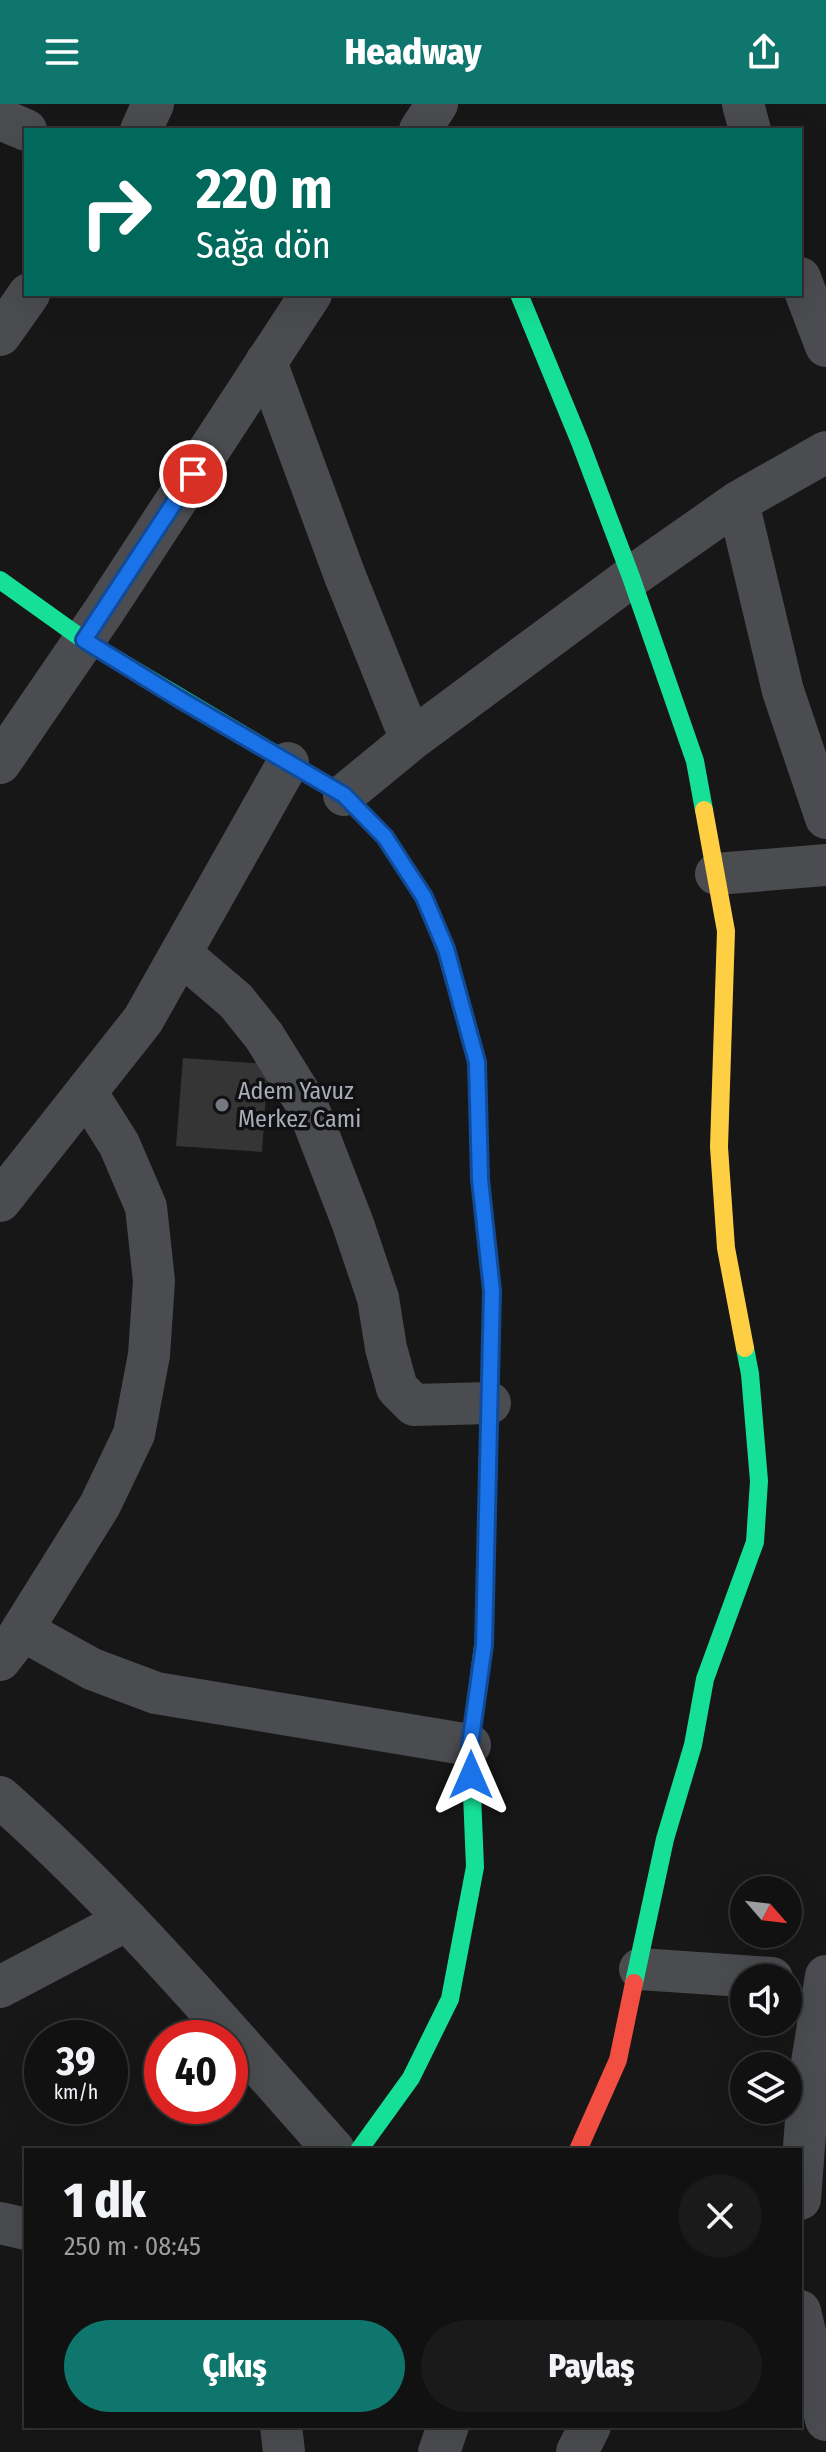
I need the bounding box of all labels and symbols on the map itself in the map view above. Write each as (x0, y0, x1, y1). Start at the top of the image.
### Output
pin (159, 440, 227, 508)
place label: Adem Yavuz Merkez Cami (238, 1077, 361, 1133)
marker: Adem Yavuz Merkez Cami (213, 1096, 231, 1114)
position arrow (429, 1733, 513, 1817)
north arrow (730, 1876, 802, 1948)
speed limit sign: 40 (144, 2020, 248, 2124)

